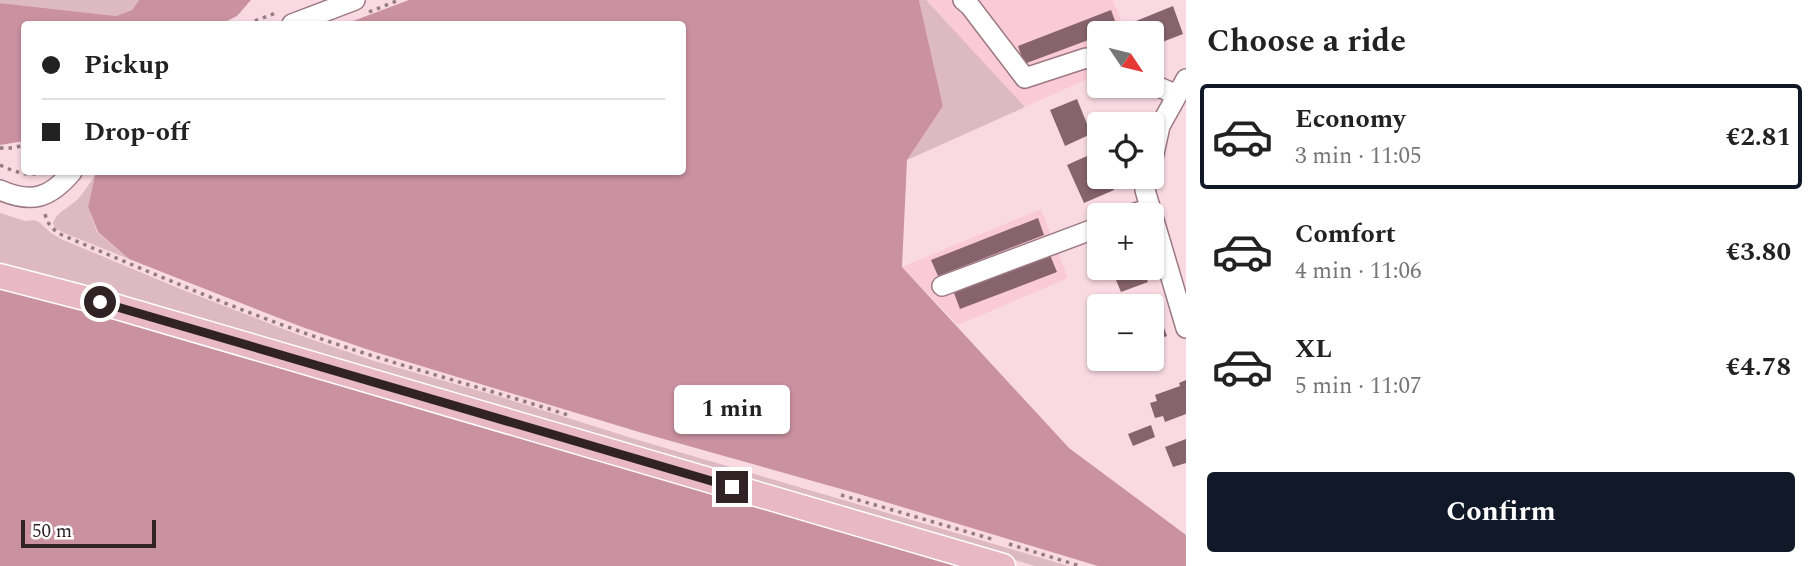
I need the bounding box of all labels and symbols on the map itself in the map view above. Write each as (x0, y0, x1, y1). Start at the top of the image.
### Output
north arrow (1087, 21, 1164, 98)
route start (84, 286, 116, 318)
callout: 1 min (674, 386, 790, 434)
route end (716, 471, 748, 503)
scale bar (21, 517, 156, 549)

